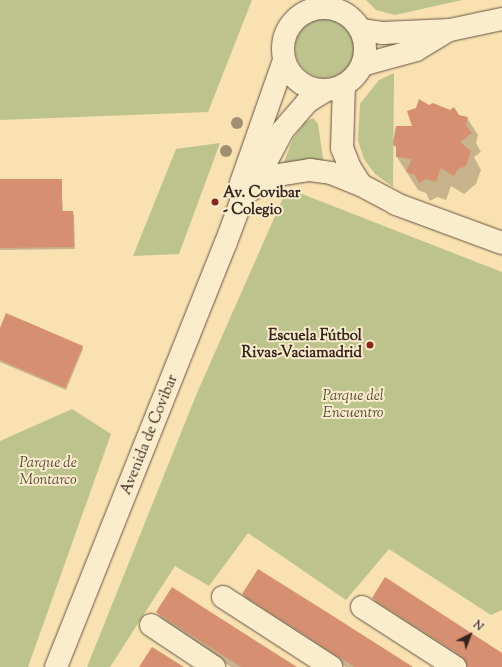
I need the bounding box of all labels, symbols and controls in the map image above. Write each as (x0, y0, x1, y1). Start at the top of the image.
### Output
place label: Av. Covibar - Colegio (223, 184, 300, 219)
marker: Av. Covibar - Colegio (210, 197, 220, 207)
place label: Escuela Fútbol Rivas-Vaciamadrid (242, 327, 362, 362)
marker: Escuela Fútbol Rivas-Vaciamadrid (365, 340, 375, 350)
street label: Avenida de Covibar (118, 372, 182, 498)
park label: Parque del Encuentro (322, 387, 384, 422)
park label: Parque de Montarco (19, 454, 77, 489)
north arrow (450, 615, 490, 655)
text: N (469, 617, 487, 635)

